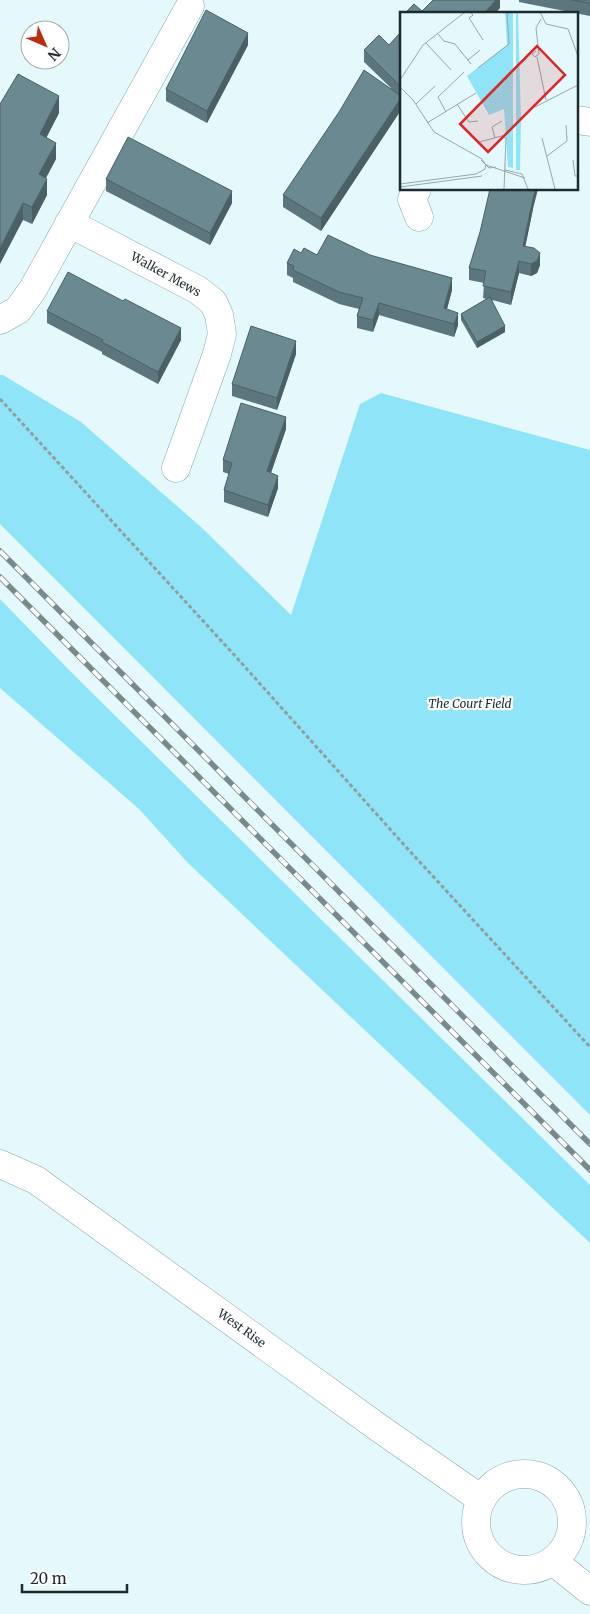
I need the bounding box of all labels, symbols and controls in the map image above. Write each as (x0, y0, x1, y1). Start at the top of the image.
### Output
inset map (400, 12, 578, 190)
north arrow (20, 20, 70, 70)
text: N (44, 44, 64, 64)
street label: Walker Mews (127, 248, 204, 299)
park label: The Court Field (428, 696, 512, 711)
street label: West Rise (214, 1305, 269, 1350)
scale bar (22, 1562, 128, 1594)
text: 20 m (30, 1569, 67, 1588)

